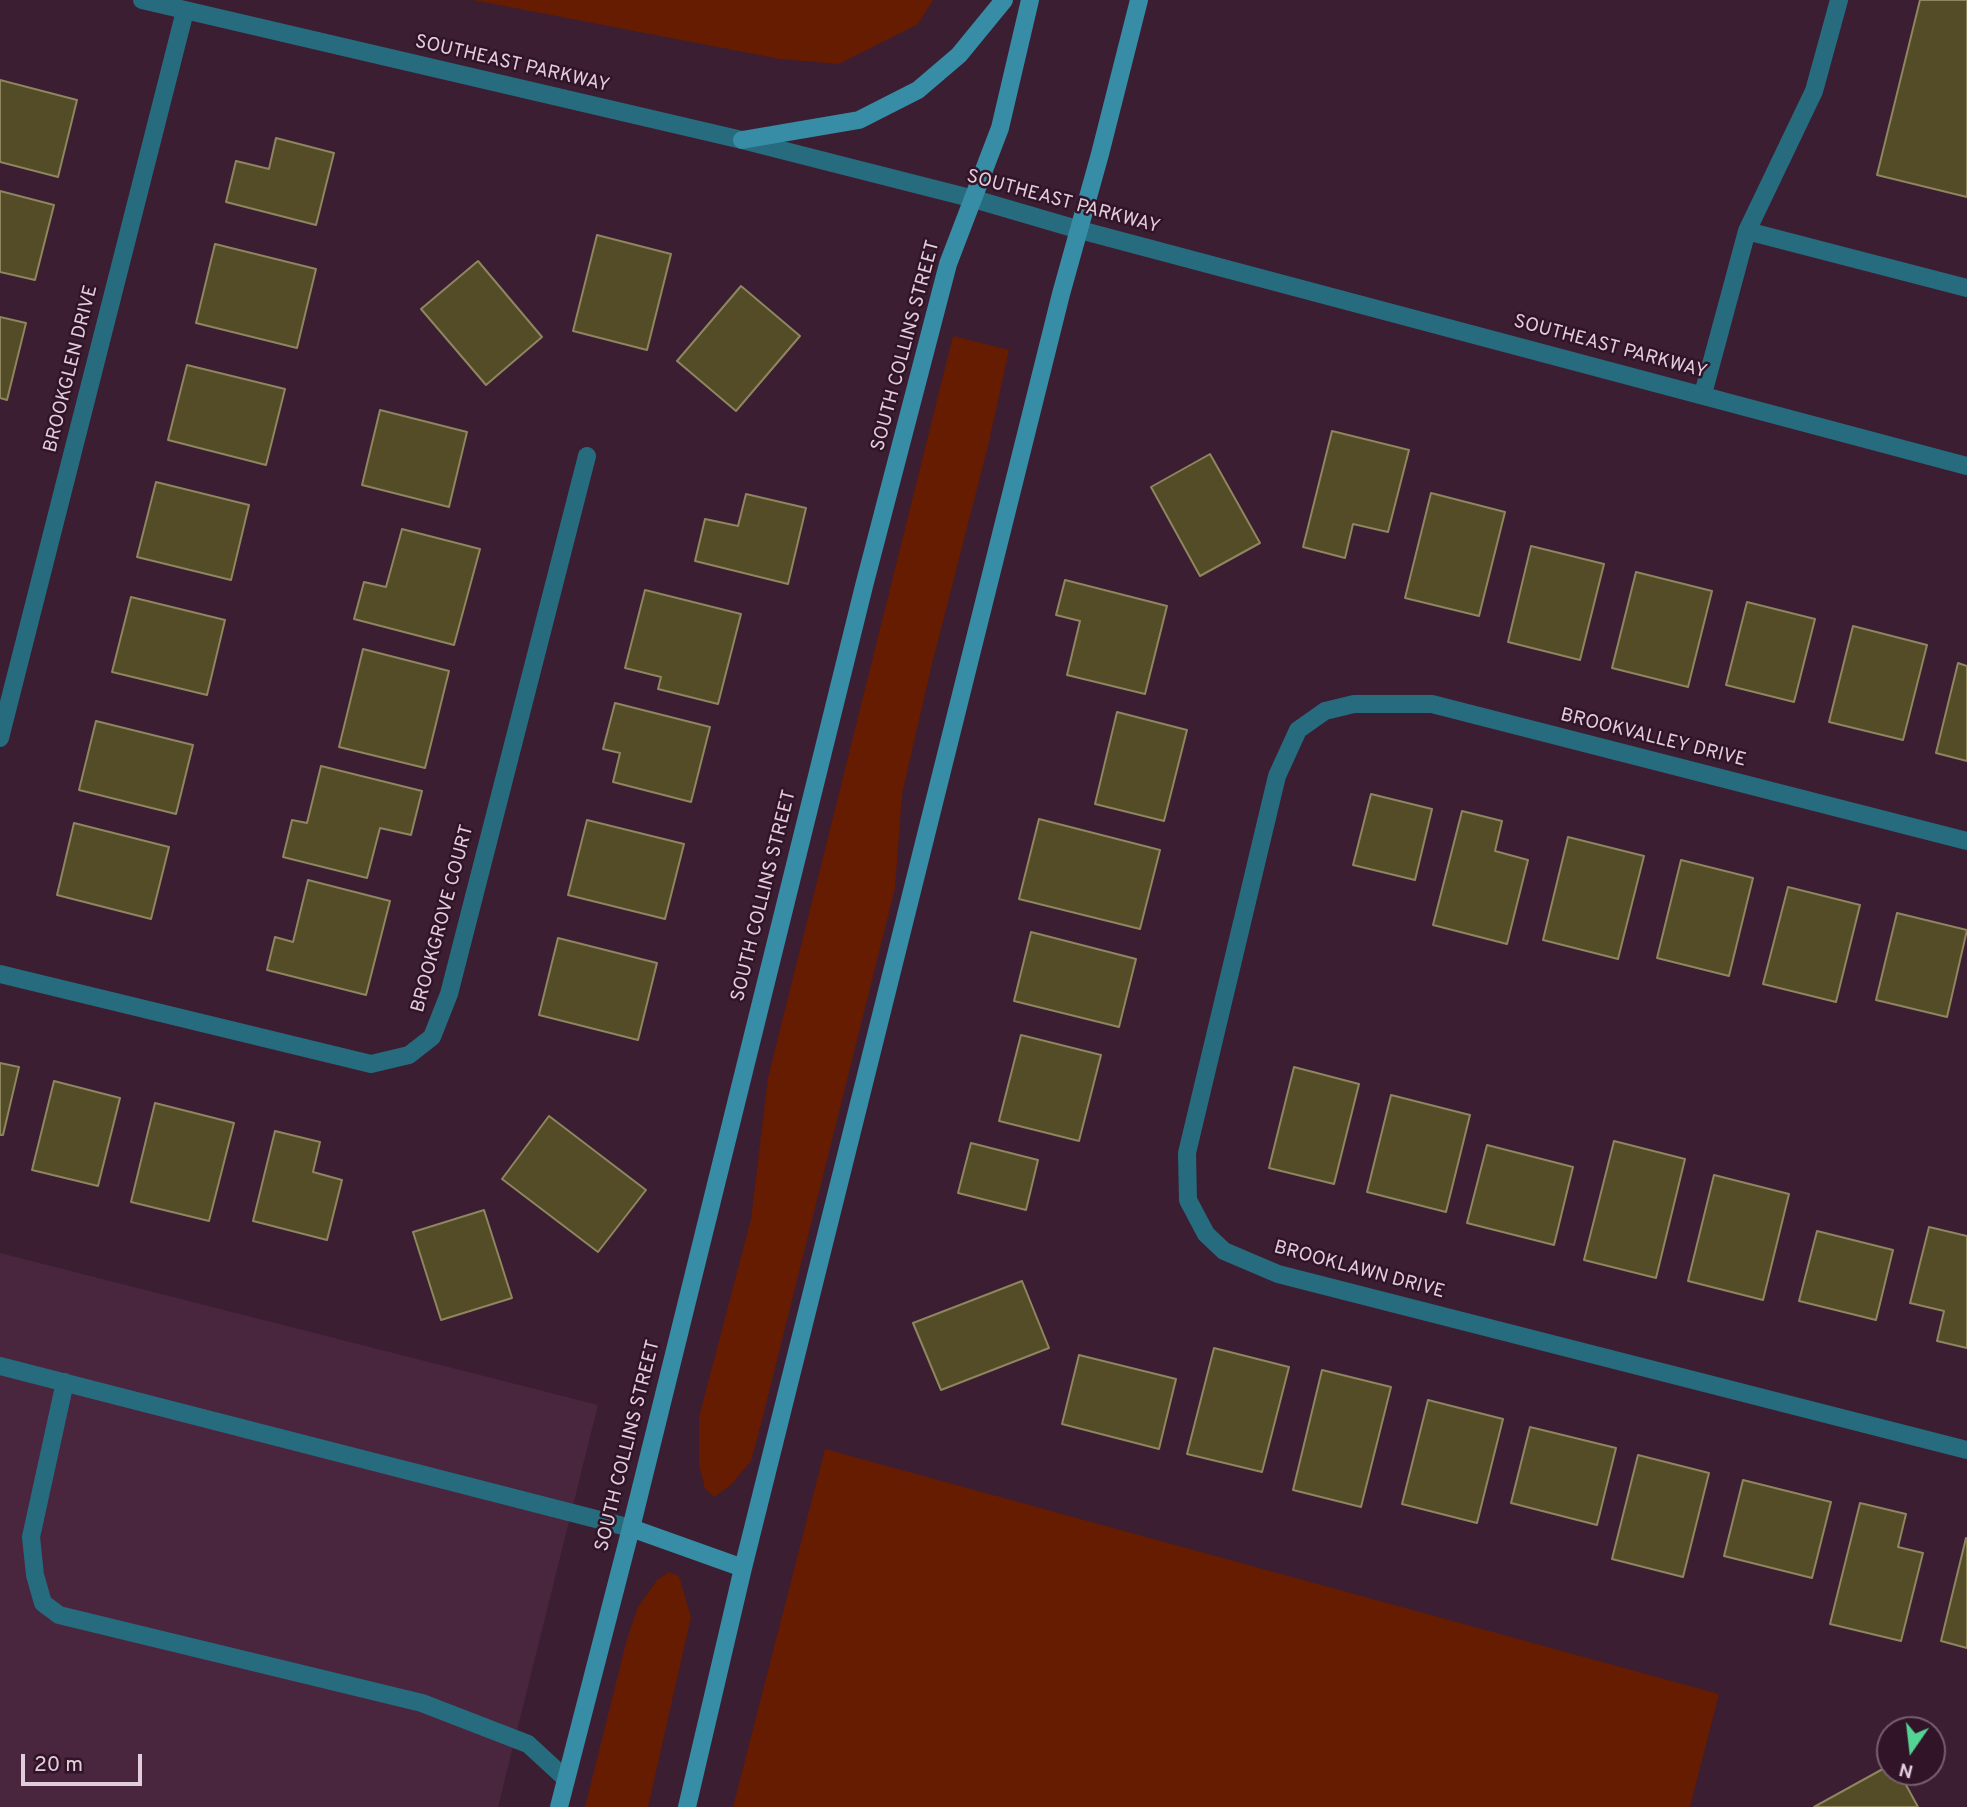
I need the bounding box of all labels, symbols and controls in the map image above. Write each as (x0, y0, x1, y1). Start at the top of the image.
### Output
street label: SOUTHEAST PARKWAY (412, 31, 612, 99)
street label: SOUTHEAST PARKWAY (964, 166, 1162, 240)
street label: SOUTH COLLINS STREET (868, 238, 946, 454)
street label: BROOKGLEN DRIVE (40, 283, 104, 455)
street label: SOUTHEAST PARKWAY (1511, 311, 1709, 385)
street label: BROOKVALLEY DRIVE (1558, 705, 1748, 773)
street label: SOUTH COLLINS STREET (728, 788, 802, 1004)
street label: BROOKGROVE COURT (408, 823, 480, 1015)
street label: BROOKLAWN DRIVE (1271, 1237, 1447, 1305)
street label: SOUTH COLLINS STREET (592, 1338, 666, 1554)
north arrow (1876, 1716, 1946, 1786)
scale bar (24, 1741, 145, 1785)
text: 20 m (34, 1752, 83, 1779)
text: N (1897, 1756, 1916, 1783)

